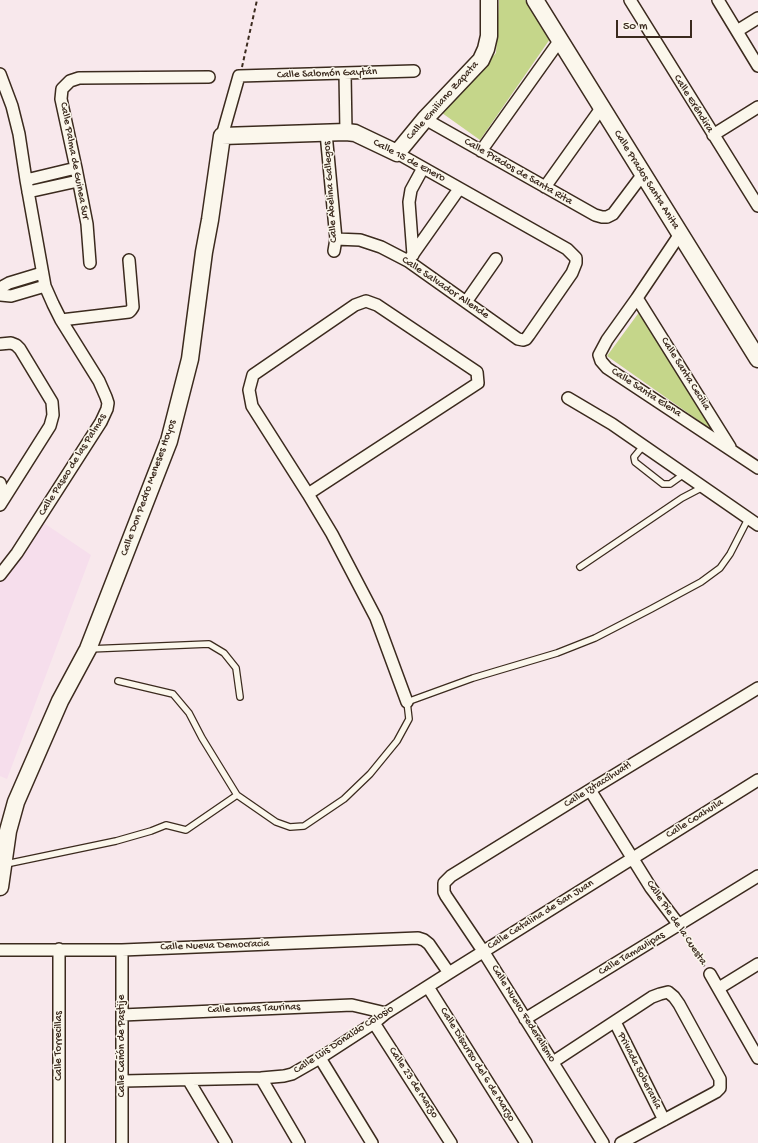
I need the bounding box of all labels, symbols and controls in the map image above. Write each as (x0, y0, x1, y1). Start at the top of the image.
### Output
scale bar (618, 12, 694, 38)
text: 50 m (623, 20, 648, 34)
street label: Calle Emiliano Zapata (404, 59, 482, 143)
street label: Calle Salomón Gaytán (277, 66, 377, 82)
street label: Calle Eréndira (670, 73, 716, 135)
street label: Calle Palma de Guinea Sur (56, 101, 92, 221)
street label: Calle Prados Santa Anita (610, 128, 682, 232)
street label: Calle Prados de Santa Rita (461, 135, 575, 209)
street label: Calle 15 de Enero (371, 136, 447, 186)
street label: Calle Abelina Gallegos (321, 141, 341, 243)
street label: Calle Salvador Allende (399, 254, 491, 322)
street label: Calle Santa Cecilia (657, 335, 713, 413)
street label: Calle Santa Elena (608, 365, 684, 421)
street label: Calle Paseo de las Palmas (36, 412, 110, 518)
street label: Calle Don Pedro Meneses Hoyos (118, 418, 180, 558)
street label: Calle Iztaccíhuatl (562, 759, 634, 811)
street label: Calle Coahuila (664, 796, 726, 842)
street label: Calle Catalina de San Juan (485, 877, 597, 953)
street label: Calle Pie de la Cuesta (643, 878, 709, 968)
street label: Calle Tamaulipas (596, 929, 668, 979)
street label: Calle Nueva Democracia (160, 938, 270, 954)
street label: Calle Nuevo Federalismo (488, 963, 558, 1065)
street label: Calle Cañón de Pastije (115, 995, 129, 1097)
street label: Calle Lomas Taurinas (207, 1001, 301, 1017)
street label: Calle Luis Donaldo Colosio (291, 1003, 397, 1077)
street label: Calle Discurso del 6 de Marzo (436, 1005, 518, 1125)
street label: Calle Torrecillas (52, 1011, 66, 1081)
street label: Privada Soberanía (614, 1030, 664, 1112)
street label: Calle 23 de Marzo (385, 1045, 441, 1121)

